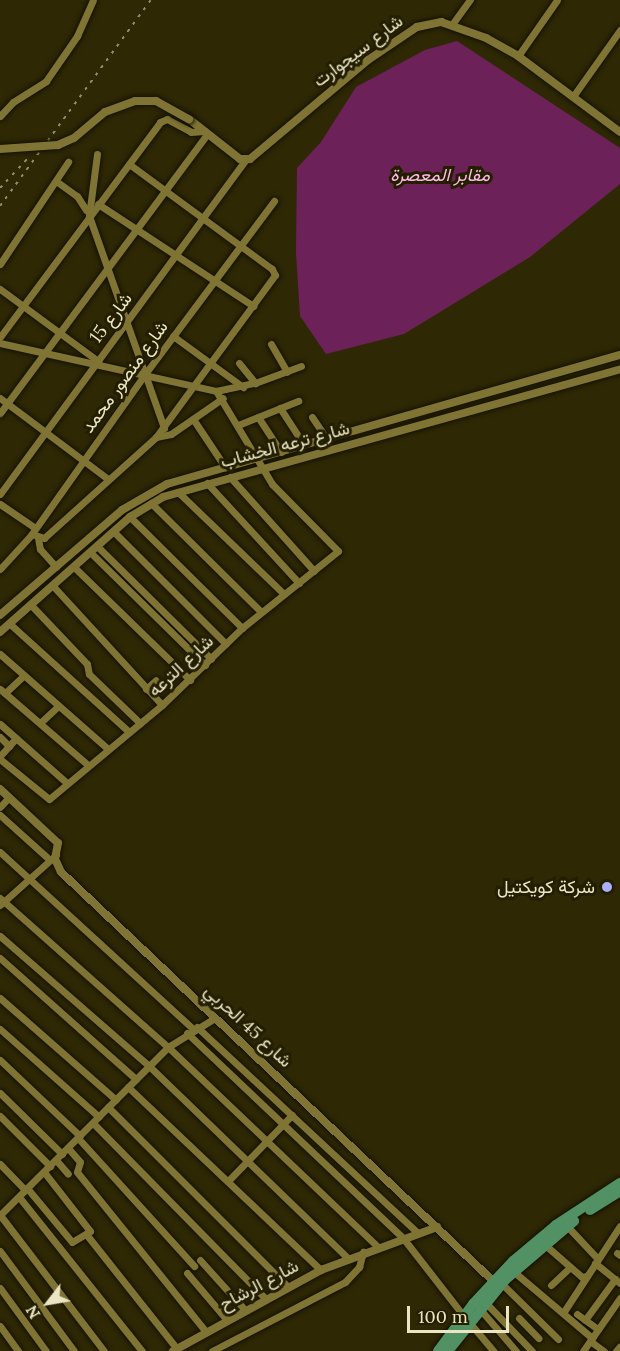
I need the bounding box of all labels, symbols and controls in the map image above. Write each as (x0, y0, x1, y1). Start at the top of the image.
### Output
street label: شارع سيجوارت (309, 10, 407, 92)
park label: مقابر المعصرة (390, 164, 490, 186)
street label: شارع 15 (85, 289, 137, 347)
street label: شارع منصور محمد (77, 317, 173, 437)
street label: شارع ترعه الخشاب (218, 417, 352, 473)
street label: شارع الترعه (144, 630, 218, 702)
place label: شركة كويكتيل (497, 876, 595, 898)
marker: شركة كويكتيل (600, 880, 614, 894)
street label: شارع 45 الحربي (200, 980, 296, 1072)
street label: شارع الرشاح (216, 1255, 302, 1315)
north arrow (18, 1273, 78, 1333)
scale bar (410, 1294, 512, 1332)
text: N (21, 1302, 44, 1323)
text: 100 m (418, 1305, 468, 1328)

